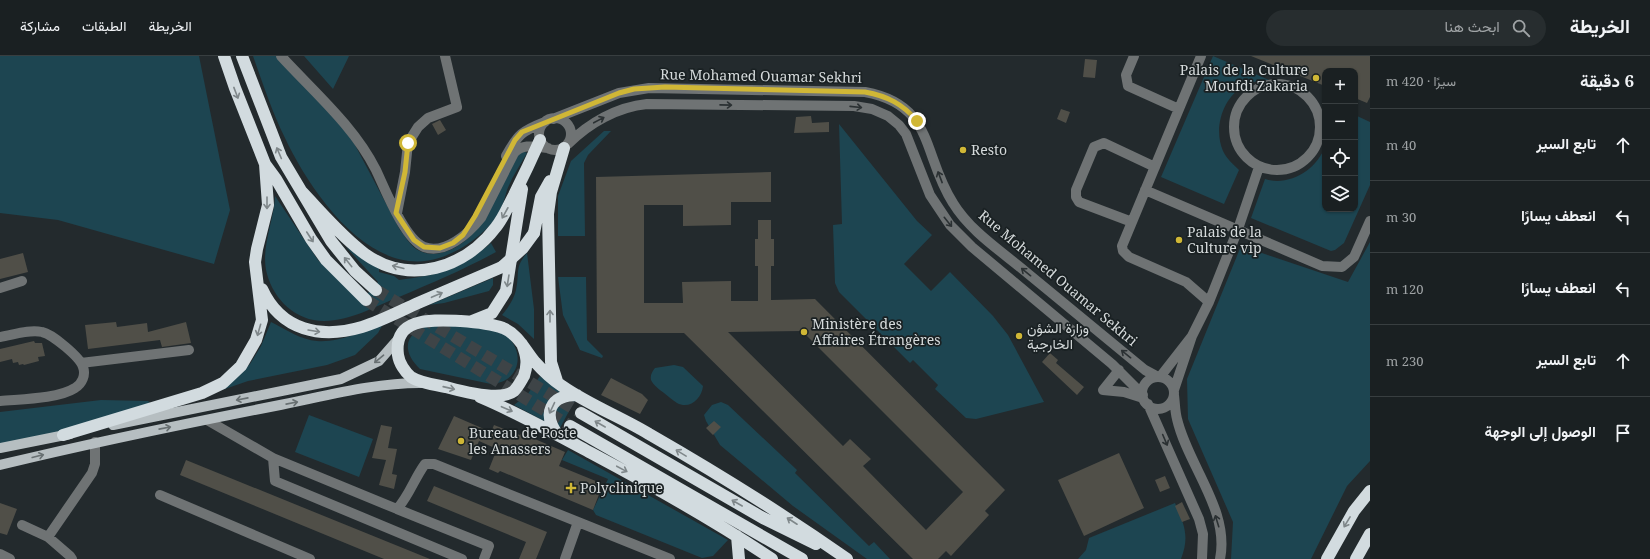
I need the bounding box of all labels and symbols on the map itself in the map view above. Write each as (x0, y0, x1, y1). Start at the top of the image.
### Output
place label: Palais de la Culture Moufdi Zakaria (1180, 60, 1308, 95)
street label: Rue Mohamed Ouamar Sekhri (660, 64, 863, 87)
marker: Palais de la Culture Moufdi Zakaria (1311, 73, 1321, 83)
one-way arrow (233, 86, 241, 98)
one-way arrow (719, 101, 732, 109)
one-way arrow (849, 103, 862, 111)
route end (908, 112, 926, 130)
one-way arrow (593, 116, 605, 123)
route start (399, 134, 417, 152)
place label: Resto (971, 140, 1007, 159)
marker: Resto (958, 145, 968, 155)
one-way arrow (275, 147, 282, 159)
one-way arrow (935, 171, 943, 183)
one-way arrow (263, 196, 271, 209)
street label: Rue Mohamed Ouamar Sekhri (975, 205, 1142, 350)
one-way arrow (501, 207, 508, 219)
one-way arrow (944, 217, 952, 228)
place label: Palais de la Culture vip (1187, 222, 1262, 257)
one-way arrow (306, 231, 314, 242)
marker: Palais de la Culture vip (1174, 235, 1184, 245)
one-way arrow (344, 257, 353, 268)
one-way arrow (391, 263, 404, 271)
one-way arrow (1020, 267, 1031, 276)
one-way arrow (504, 275, 512, 288)
one-way arrow (430, 291, 442, 298)
one-way arrow (546, 310, 554, 323)
place label: Ministère des Affaires Étrangères (812, 314, 940, 349)
place label: وزارة الشؤن الخارجية (1027, 318, 1089, 353)
one-way arrow (255, 324, 262, 337)
one-way arrow (307, 327, 320, 335)
marker: Ministère des Affaires Étrangères (799, 327, 809, 337)
marker: وزارة الشؤن الخارجية (1014, 331, 1024, 341)
one-way arrow (1121, 350, 1132, 359)
one-way arrow (373, 355, 384, 364)
one-way arrow (443, 385, 456, 393)
one-way arrow (236, 395, 249, 403)
one-way arrow (285, 398, 298, 406)
one-way arrow (548, 402, 555, 414)
one-way arrow (501, 405, 513, 413)
one-way arrow (594, 419, 606, 427)
place label: Bureau de Poste les Anassers (469, 423, 577, 458)
one-way arrow (158, 424, 171, 432)
one-way arrow (1161, 433, 1169, 445)
marker: Bureau de Poste les Anassers (456, 436, 466, 446)
one-way arrow (675, 448, 687, 456)
one-way arrow (31, 451, 44, 459)
one-way arrow (616, 466, 628, 474)
place label: Polyclinique (580, 478, 663, 497)
marker: Polyclinique (565, 482, 577, 494)
one-way arrow (731, 498, 743, 506)
one-way arrow (1213, 514, 1220, 527)
one-way arrow (786, 516, 798, 524)
one-way arrow (1343, 516, 1351, 528)

